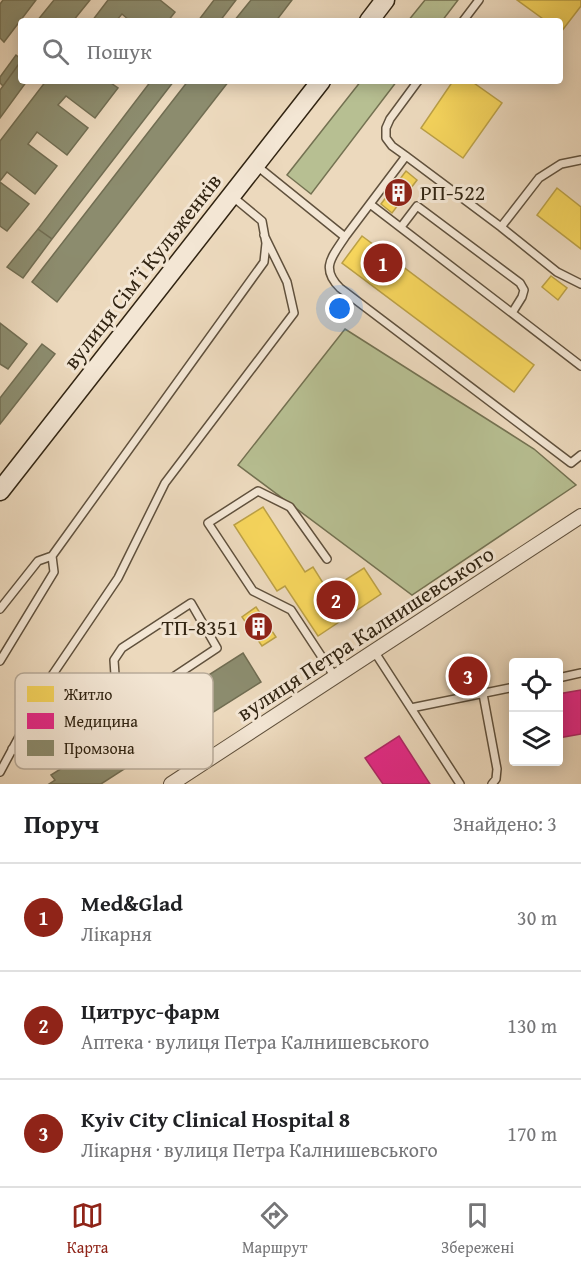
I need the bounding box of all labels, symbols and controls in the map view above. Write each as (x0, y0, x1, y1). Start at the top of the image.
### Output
search box (18, 18, 563, 84)
icon: search (39, 35, 72, 68)
text: Пошук (87, 35, 152, 67)
street label: вулиця Сімʼї Кульженків (55, 166, 229, 376)
building icon: РП-522 (383, 176, 415, 208)
place label: РП-522 (420, 176, 485, 208)
pin: 1 (364, 240, 403, 286)
your location (325, 294, 354, 323)
street label: вулиця Петра Калнишевського (230, 538, 500, 728)
pin: 2 (316, 578, 356, 622)
place label: ТП-8351 (162, 611, 238, 643)
building icon: ТП-8351 (243, 611, 275, 643)
pin: 3 (448, 654, 488, 698)
map controls (509, 658, 563, 766)
button: locate (509, 658, 563, 712)
legend (15, 673, 213, 769)
text: Житло (63, 682, 112, 706)
text: Медицина (64, 709, 138, 733)
button: layers (509, 712, 563, 766)
text: Промзона (64, 736, 135, 760)
text: Поруч (24, 804, 99, 843)
text: Знайдено: 3 (453, 809, 557, 838)
text: Med&Glad (81, 887, 183, 919)
text: 1 (38, 903, 49, 932)
text: 30 m (517, 903, 557, 932)
text: Лікарня (81, 919, 152, 948)
text: Цитрус-фарм (81, 995, 220, 1027)
text: 2 (38, 1011, 49, 1040)
text: 130 m (507, 1011, 557, 1040)
text: Аптека · вулиця Петра Калнишевського (81, 1027, 429, 1056)
text: Kyiv City Clinical Hospital 8 (81, 1103, 350, 1135)
text: 3 (38, 1119, 49, 1148)
text: 170 m (507, 1119, 557, 1148)
text: Лікарня · вулиця Петра Калнишевського (81, 1135, 438, 1164)
tab: Карта (67, 1199, 108, 1259)
tab: Маршрут (242, 1199, 307, 1259)
tab: Збережені (441, 1199, 514, 1259)

